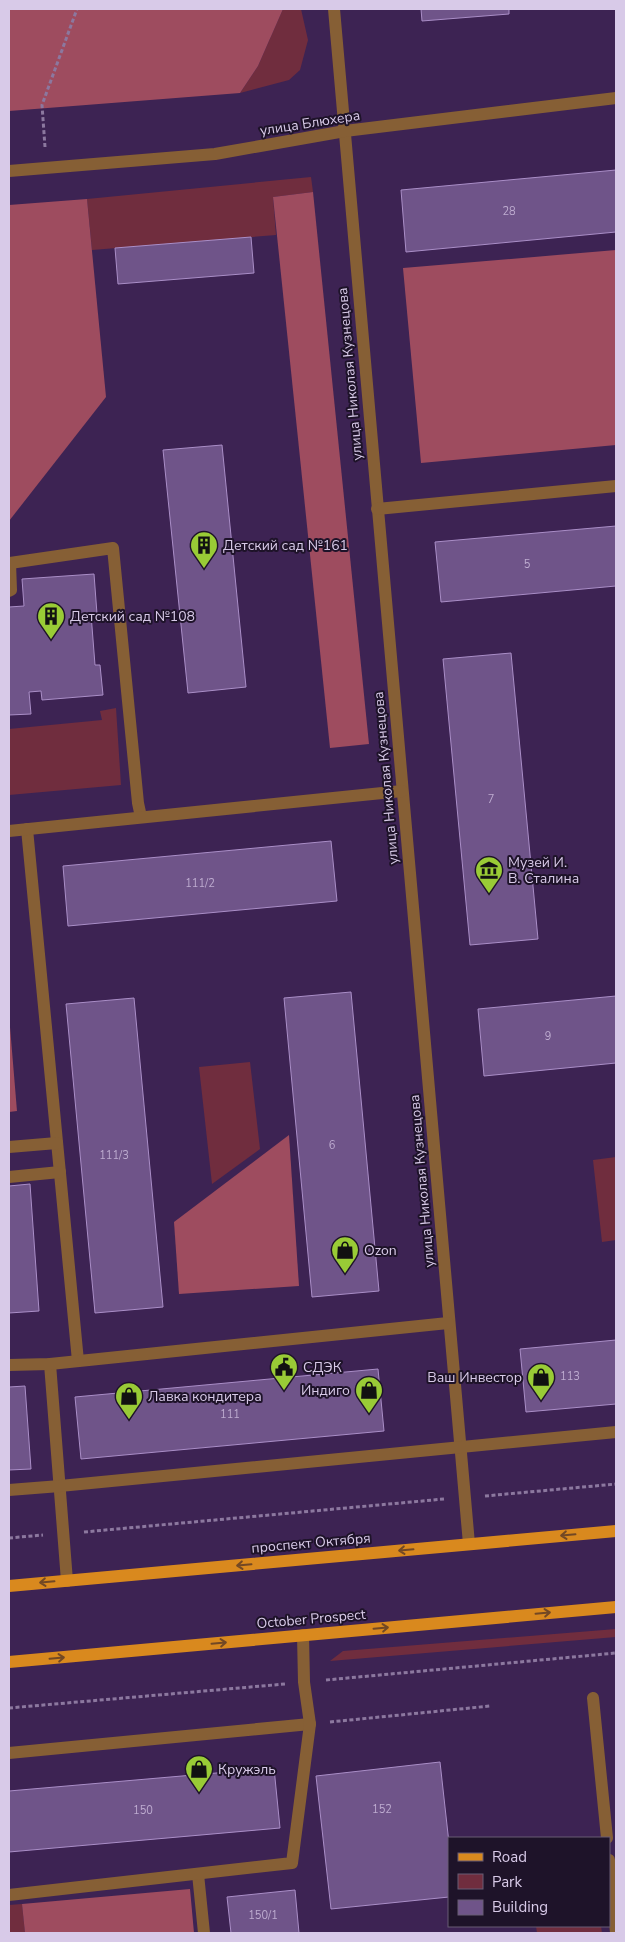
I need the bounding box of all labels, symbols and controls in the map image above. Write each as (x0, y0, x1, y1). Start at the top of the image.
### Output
street label: улица Блюхера (258, 106, 362, 140)
house number: 28 (502, 204, 516, 219)
street label: улица Николая Кузнецова (333, 287, 367, 461)
building icon: Детский сад №161 (189, 530, 219, 569)
place label: Детский сад №161 (223, 536, 348, 555)
house number: 5 (524, 557, 531, 572)
building icon: Детский сад №108 (36, 601, 66, 640)
place label: Детский сад №108 (70, 607, 195, 626)
street label: улица Николая Кузнецова (369, 691, 403, 865)
house number: 7 (488, 792, 494, 807)
place label: Музей И. В. Сталина (508, 853, 579, 888)
museum icon: Музей И. В. Сталина (474, 855, 504, 894)
house number: 111/2 (185, 876, 215, 891)
house number: 9 (545, 1029, 551, 1044)
street label: улица Николая Кузнецова (405, 1094, 439, 1268)
house number: 6 (329, 1138, 336, 1153)
house number: 111/3 (99, 1148, 129, 1163)
shop icon: Ozon (330, 1235, 360, 1274)
place label: Ozon (364, 1241, 397, 1260)
public building icon: СДЭК (269, 1352, 299, 1391)
place label: СДЭК (303, 1358, 342, 1377)
shop icon: Ваш Инвестор (526, 1362, 556, 1401)
place label: Ваш Инвестор (427, 1368, 522, 1387)
house number: 113 (560, 1369, 580, 1384)
shop icon: Индиго (354, 1375, 384, 1414)
shop icon: Лавка кондитера (114, 1381, 144, 1420)
place label: Индиго (301, 1381, 350, 1400)
place label: Лавка кондитера (148, 1387, 262, 1406)
house number: 111 (220, 1407, 240, 1422)
street label: проспект Октября (251, 1528, 371, 1558)
one-way arrow (560, 1531, 576, 1540)
one-way arrow (398, 1545, 414, 1555)
one-way arrow (236, 1560, 252, 1569)
one-way arrow (40, 1578, 56, 1587)
street label: October Prospect (256, 1605, 366, 1633)
one-way arrow (535, 1609, 551, 1618)
one-way arrow (373, 1623, 389, 1633)
one-way arrow (211, 1638, 227, 1648)
one-way arrow (49, 1653, 65, 1662)
shop icon: Кружэль (184, 1754, 214, 1793)
place label: Кружэль (218, 1760, 276, 1779)
house number: 152 (372, 1802, 392, 1817)
house number: 150 (133, 1803, 153, 1818)
legend (448, 1837, 610, 1927)
text: Road (492, 1847, 527, 1867)
text: Park (492, 1872, 522, 1892)
text: Building (492, 1897, 548, 1917)
house number: 150/1 (248, 1908, 278, 1923)

